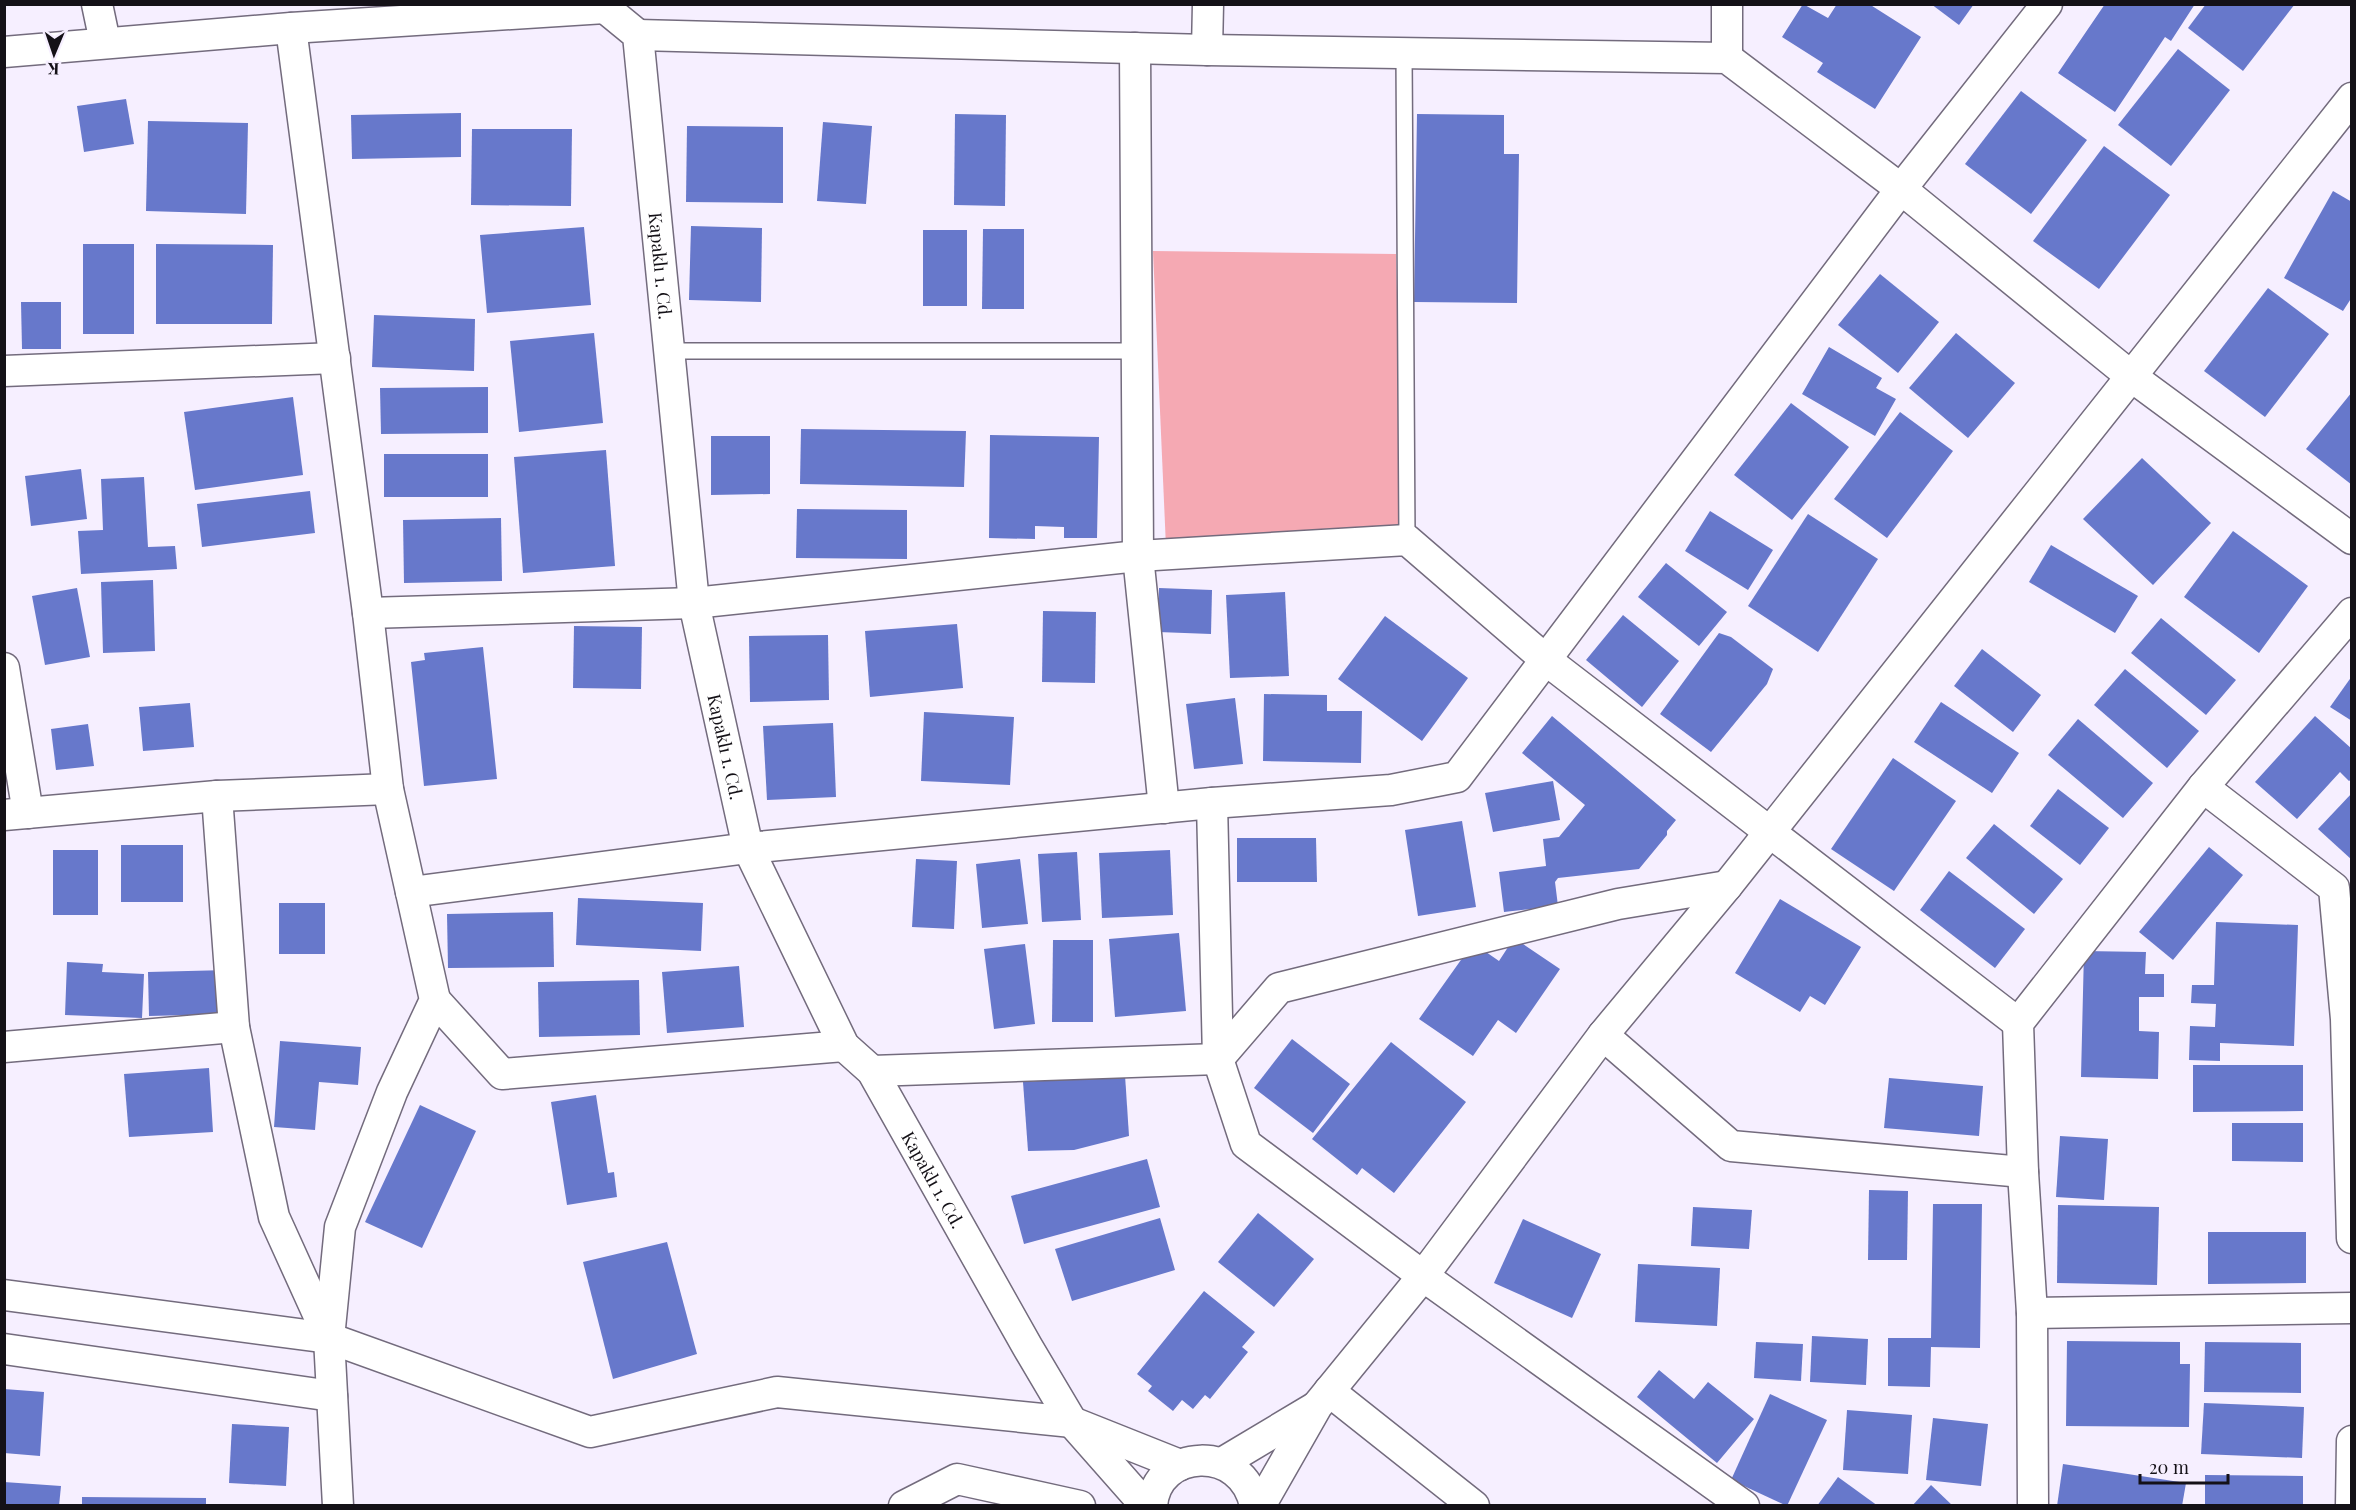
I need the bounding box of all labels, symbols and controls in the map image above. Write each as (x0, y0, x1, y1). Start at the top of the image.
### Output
north arrow (24, 24, 84, 84)
text: K (47, 59, 60, 80)
street label: Kapaklı 1. Cd. (644, 211, 678, 320)
street label: Kapaklı 1. Cd. (702, 692, 749, 802)
street label: Kapaklı 1. Cd. (896, 1127, 970, 1232)
scale bar (2140, 1447, 2228, 1485)
text: 20 m (2149, 1455, 2189, 1479)

